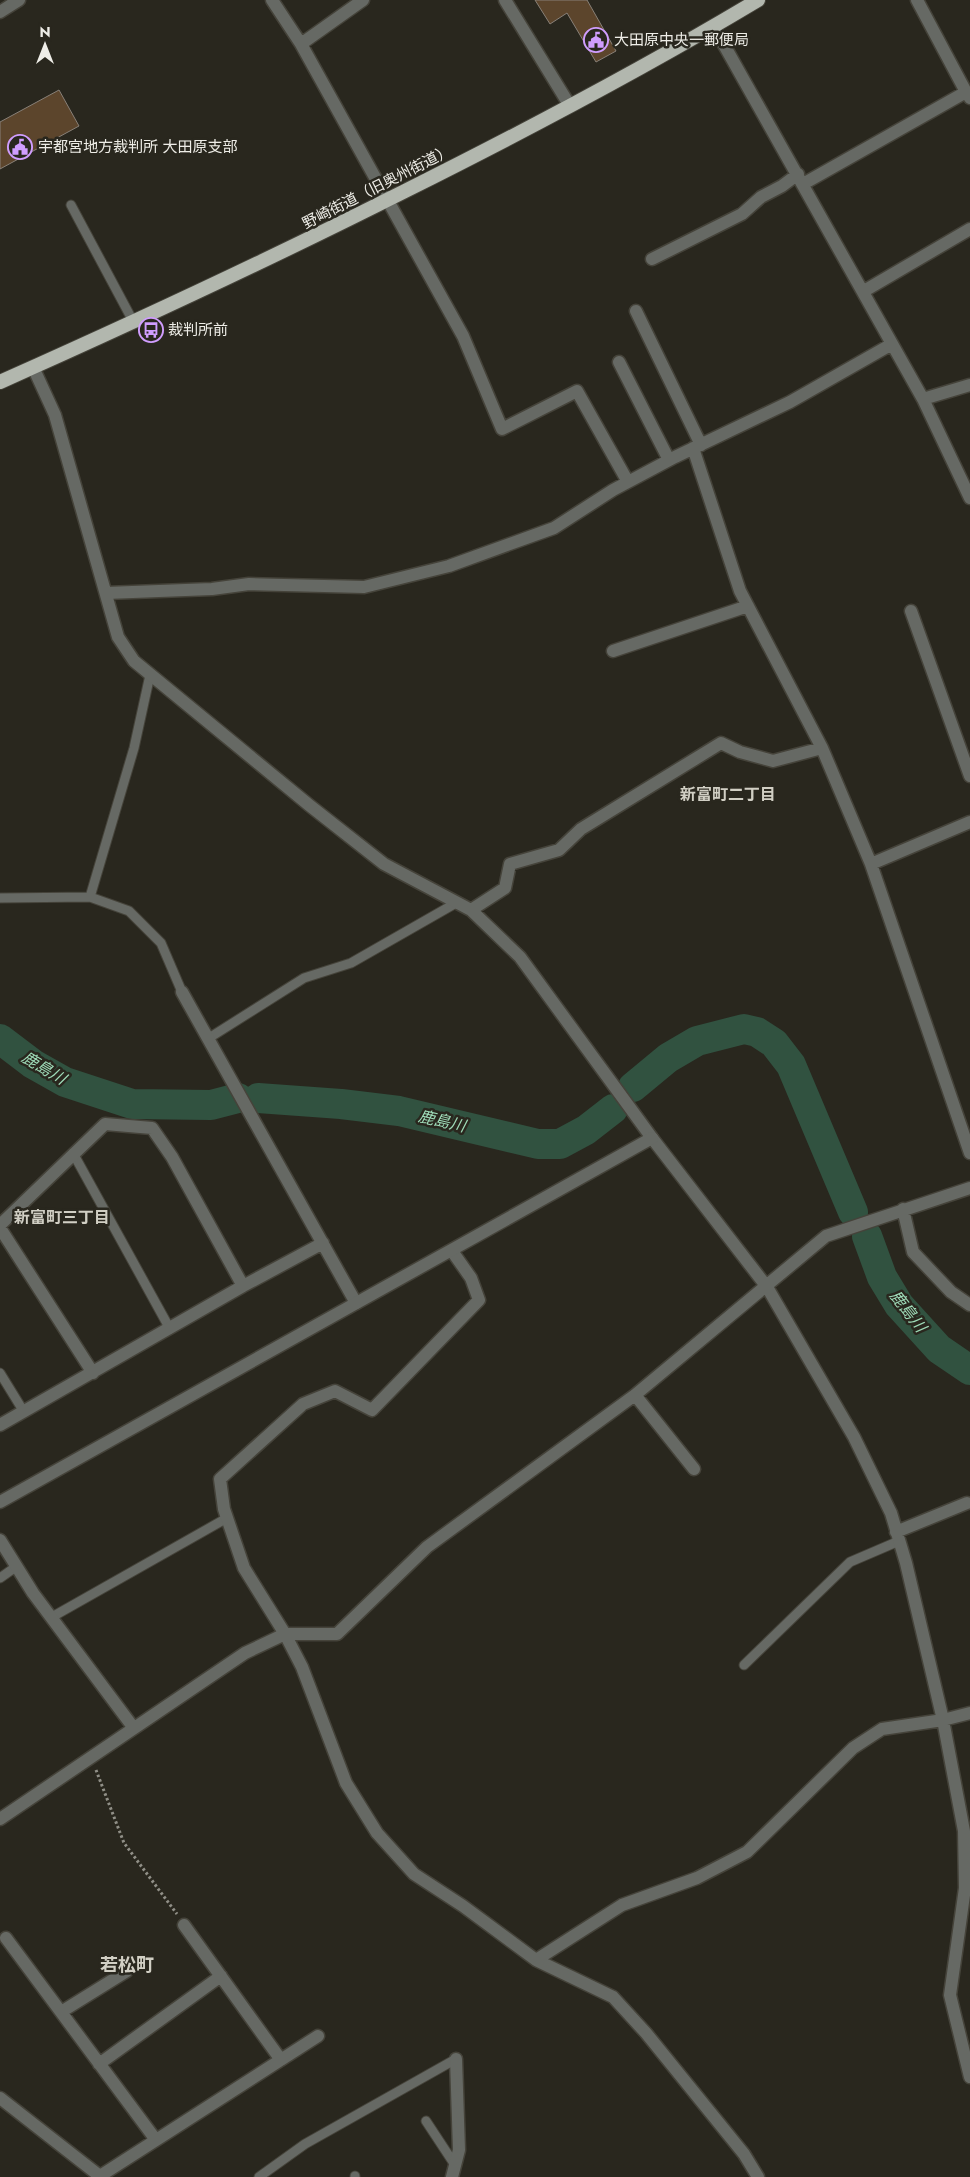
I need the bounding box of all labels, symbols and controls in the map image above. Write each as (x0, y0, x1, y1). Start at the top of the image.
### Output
north arrow (20, 20, 70, 70)
text: N (39, 22, 51, 42)
public building icon: 大田原中央一郵便局 (583, 27, 609, 53)
place label: 大田原中央一郵便局 (614, 29, 749, 51)
public building icon: 宇都宮地方裁判所 大田原支部 (7, 134, 33, 160)
place label: 宇都宮地方裁判所 大田原支部 (38, 136, 238, 158)
street label: 野崎街道（旧奥州街道） (298, 140, 456, 234)
bus stop icon: 裁判所前 (138, 317, 164, 343)
place label: 裁判所前 (168, 319, 228, 341)
district label: 新富町二丁目 (680, 783, 776, 806)
water label: 鹿島川 (17, 1046, 72, 1091)
water label: 鹿島川 (416, 1104, 470, 1138)
district label: 新富町三丁目 (14, 1206, 110, 1229)
water label: 鹿島川 (884, 1285, 933, 1339)
district label: 若松町 (100, 1952, 154, 1978)

